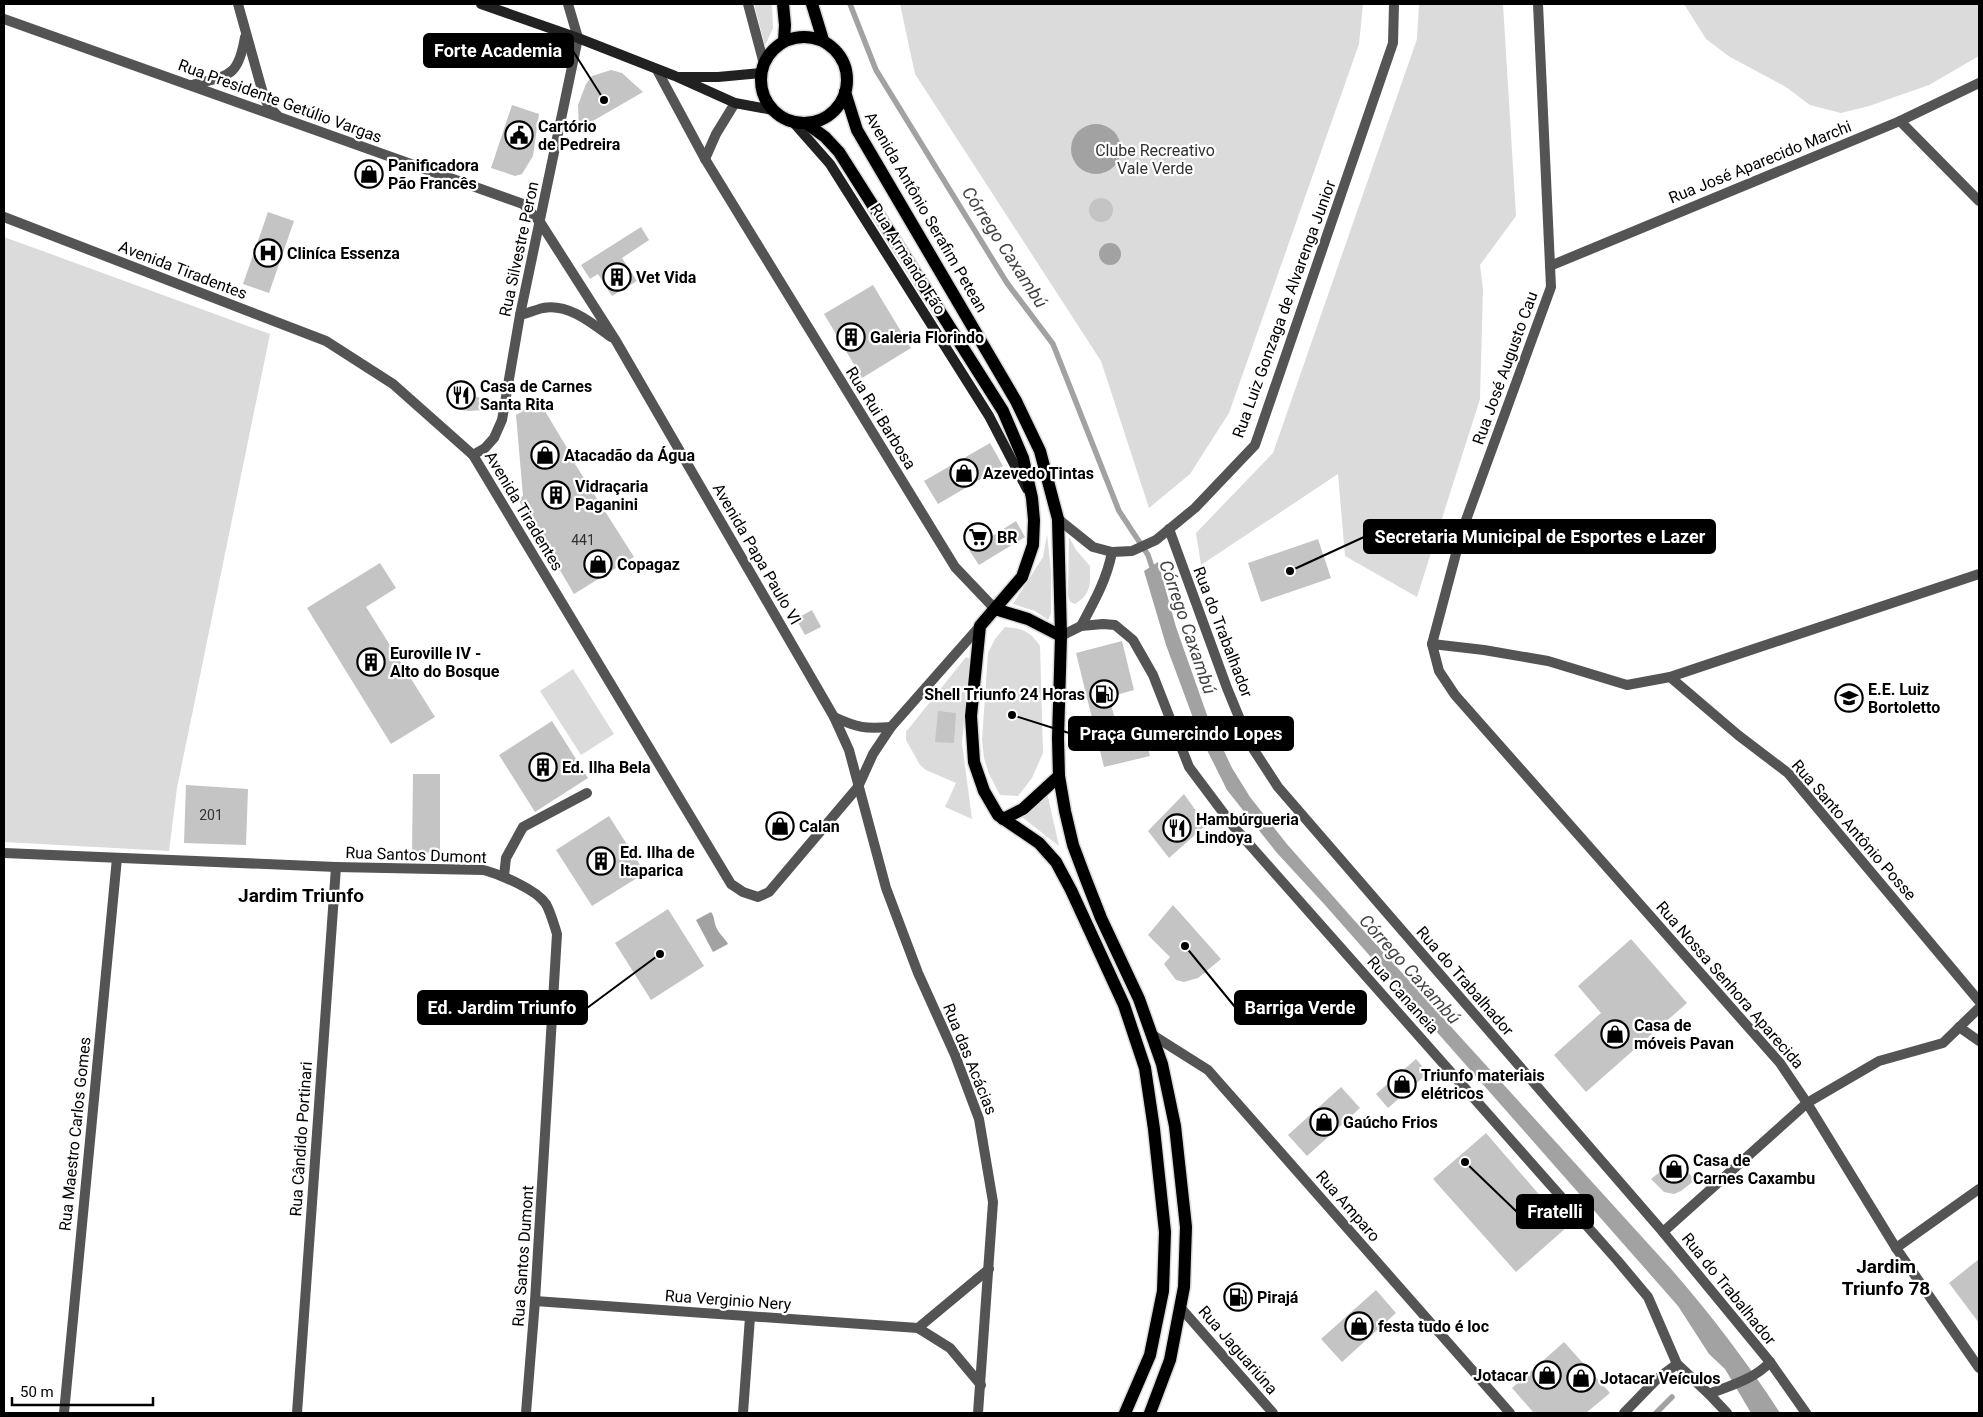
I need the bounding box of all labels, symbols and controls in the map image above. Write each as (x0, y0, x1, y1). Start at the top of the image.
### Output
callout: Forte Academia (424, 34, 573, 67)
text: Forte Academia (434, 40, 562, 61)
street label: Rua Presidente Getúlio Vargas (176, 55, 384, 147)
street label: Avenida Antônio Serafim Petean (861, 108, 991, 316)
place label: Cartório de Pedreira (538, 117, 621, 154)
street label: Rua José Aparecido Marchi (1666, 117, 1854, 207)
public building icon: Cartório de Pedreira (504, 120, 534, 150)
park label: Clube Recreativo Vale Verde (1095, 141, 1215, 178)
place label: Panificadora Pão Francês (388, 156, 479, 193)
shop icon: Panificadora Pão Francês (354, 159, 384, 189)
street label: Rua Luiz Gonzaga de Alvarenga Junior (1228, 177, 1340, 440)
street label: Rua Silvestre Peron (495, 180, 543, 318)
water label: Córrego Caxambú (958, 182, 1052, 312)
street label: Rua Armando Fão (866, 200, 950, 318)
street label: Avenida Tiradentes (116, 237, 250, 303)
hospital icon: Cliníca Essenza (253, 238, 283, 268)
place label: Cliníca Essenza (287, 244, 400, 263)
building icon: Vet Vida (602, 262, 632, 292)
place label: Vet Vida (636, 268, 697, 287)
street label: Rua José Augusto Cau (1468, 289, 1542, 447)
building icon: Galeria Florindo (836, 322, 866, 352)
place label: Galeria Florindo (870, 328, 984, 347)
street label: Rua Rui Barbosa (842, 363, 920, 473)
place label: Casa de Carnes Santa Rita (480, 377, 592, 414)
restaurant icon: Casa de Carnes Santa Rita (446, 380, 476, 410)
shop icon: Atacadão da Água (530, 440, 560, 470)
place label: Atacadão da Água (564, 446, 695, 465)
street label: Avenida Tiradentes (481, 448, 567, 574)
shop icon: Azevedo Tintas (949, 458, 979, 488)
place label: Azevedo Tintas (983, 464, 1094, 483)
place label: Vidraçaria Paganini (575, 477, 649, 514)
building icon: Vidraçaria Paganini (541, 480, 571, 510)
street label: Avenida Papa Paulo VI (709, 480, 805, 628)
callout: Secretaria Municipal de Esportes e Lazer (1364, 520, 1715, 553)
supermarket icon: BR (963, 522, 993, 552)
text: Secretaria Municipal de Esportes e Lazer (1375, 526, 1706, 547)
place label: BR (997, 528, 1017, 547)
house number: 441 (571, 532, 595, 548)
shop icon: Copagaz (583, 549, 613, 579)
place label: Copagaz (617, 555, 680, 574)
water label: Córrego Caxambú (1155, 557, 1221, 697)
street label: Rua do Trabalhador (1189, 564, 1257, 701)
place label: Euroville IV - Alto do Bosque (390, 644, 500, 681)
building icon: Euroville IV - Alto do Bosque (356, 647, 386, 677)
fuel station icon: Shell Triunfo 24 Horas (1089, 679, 1119, 709)
place label: E.E. Luiz Bortoletto (1868, 680, 1940, 717)
school or university icon: E.E. Luiz Bortoletto (1834, 683, 1864, 713)
place label: Shell Triunfo 24 Horas (924, 685, 1085, 704)
callout: Praça Gumercindo Lopes (1069, 717, 1293, 750)
text: Praça Gumercindo Lopes (1079, 723, 1283, 744)
building icon: Ed. Ilha Bela (528, 752, 558, 782)
street label: Rua Santo Antônio Posse (1788, 756, 1920, 904)
place label: Ed. Ilha Bela (562, 758, 651, 777)
house number: 201 (199, 807, 223, 823)
place label: Hambúrgueria Lindoya (1196, 810, 1299, 847)
shop icon: Calan (765, 811, 795, 841)
restaurant icon: Hambúrgueria Lindoya (1162, 813, 1192, 843)
place label: Calan (799, 817, 840, 836)
street label: Rua Santos Dumont (345, 843, 487, 867)
place label: Ed. Ilha de Itaparica (620, 843, 695, 880)
building icon: Ed. Ilha de Itaparica (586, 846, 616, 876)
district label: Jardim Triunfo (238, 884, 364, 907)
street label: Rua Nossa Senhora Aparecida (1652, 897, 1808, 1073)
water label: Córrego Caxambú (1355, 910, 1465, 1028)
street label: Rua do Trabalhador (1412, 922, 1518, 1040)
street label: Rua Cananeia (1363, 952, 1443, 1038)
callout: Ed. Jardim Triunfo (418, 991, 587, 1024)
callout: Barriga Verde (1235, 991, 1366, 1024)
text: Ed. Jardim Triunfo (427, 997, 577, 1018)
text: Barriga Verde (1245, 997, 1356, 1018)
street label: Rua das Acácias (939, 1001, 1001, 1117)
place label: Casa de móveis Pavan (1634, 1016, 1734, 1053)
shop icon: Casa de móveis Pavan (1600, 1019, 1630, 1049)
street label: Rua Maestro Carlos Gomes (55, 1036, 95, 1232)
street label: Rua Cândido Portinari (286, 1061, 316, 1217)
place label: Triunfo materiais elétricos (1421, 1066, 1545, 1103)
shop icon: Triunfo materiais elétricos (1387, 1069, 1417, 1099)
shop icon: Gaúcho Frios (1309, 1107, 1339, 1137)
place label: Gaúcho Frios (1343, 1113, 1438, 1132)
place label: Casa de Carnes Caxambu (1693, 1151, 1815, 1188)
shop icon: Casa de Carnes Caxambu (1659, 1154, 1689, 1184)
street label: Rua Amparo (1312, 1167, 1384, 1245)
street label: Rua Santos Dumont (509, 1185, 537, 1327)
callout: Fratelli (1517, 1195, 1593, 1228)
text: Fratelli (1527, 1201, 1583, 1222)
street label: Rua do Trabalhador (1678, 1229, 1780, 1349)
district label: Jardim Triunfo 78 (1842, 1255, 1930, 1300)
fuel station icon: Pirajá (1223, 1282, 1253, 1312)
street label: Rua Verginio Nery (664, 1286, 792, 1314)
place label: Pirajá (1257, 1288, 1299, 1307)
street label: Rua Jaguariúna (1194, 1302, 1282, 1398)
shop icon: festa tudo é loc (1344, 1311, 1374, 1341)
place label: festa tudo é loc (1378, 1317, 1489, 1336)
shop icon: Jotacar (1532, 1360, 1562, 1390)
shop icon: Jotacar Veículos (1566, 1363, 1596, 1393)
place label: Jotacar (1473, 1366, 1528, 1385)
place label: Jotacar Veículos (1600, 1369, 1721, 1388)
scale bar (12, 1374, 154, 1406)
text: 50 m (20, 1383, 54, 1401)

